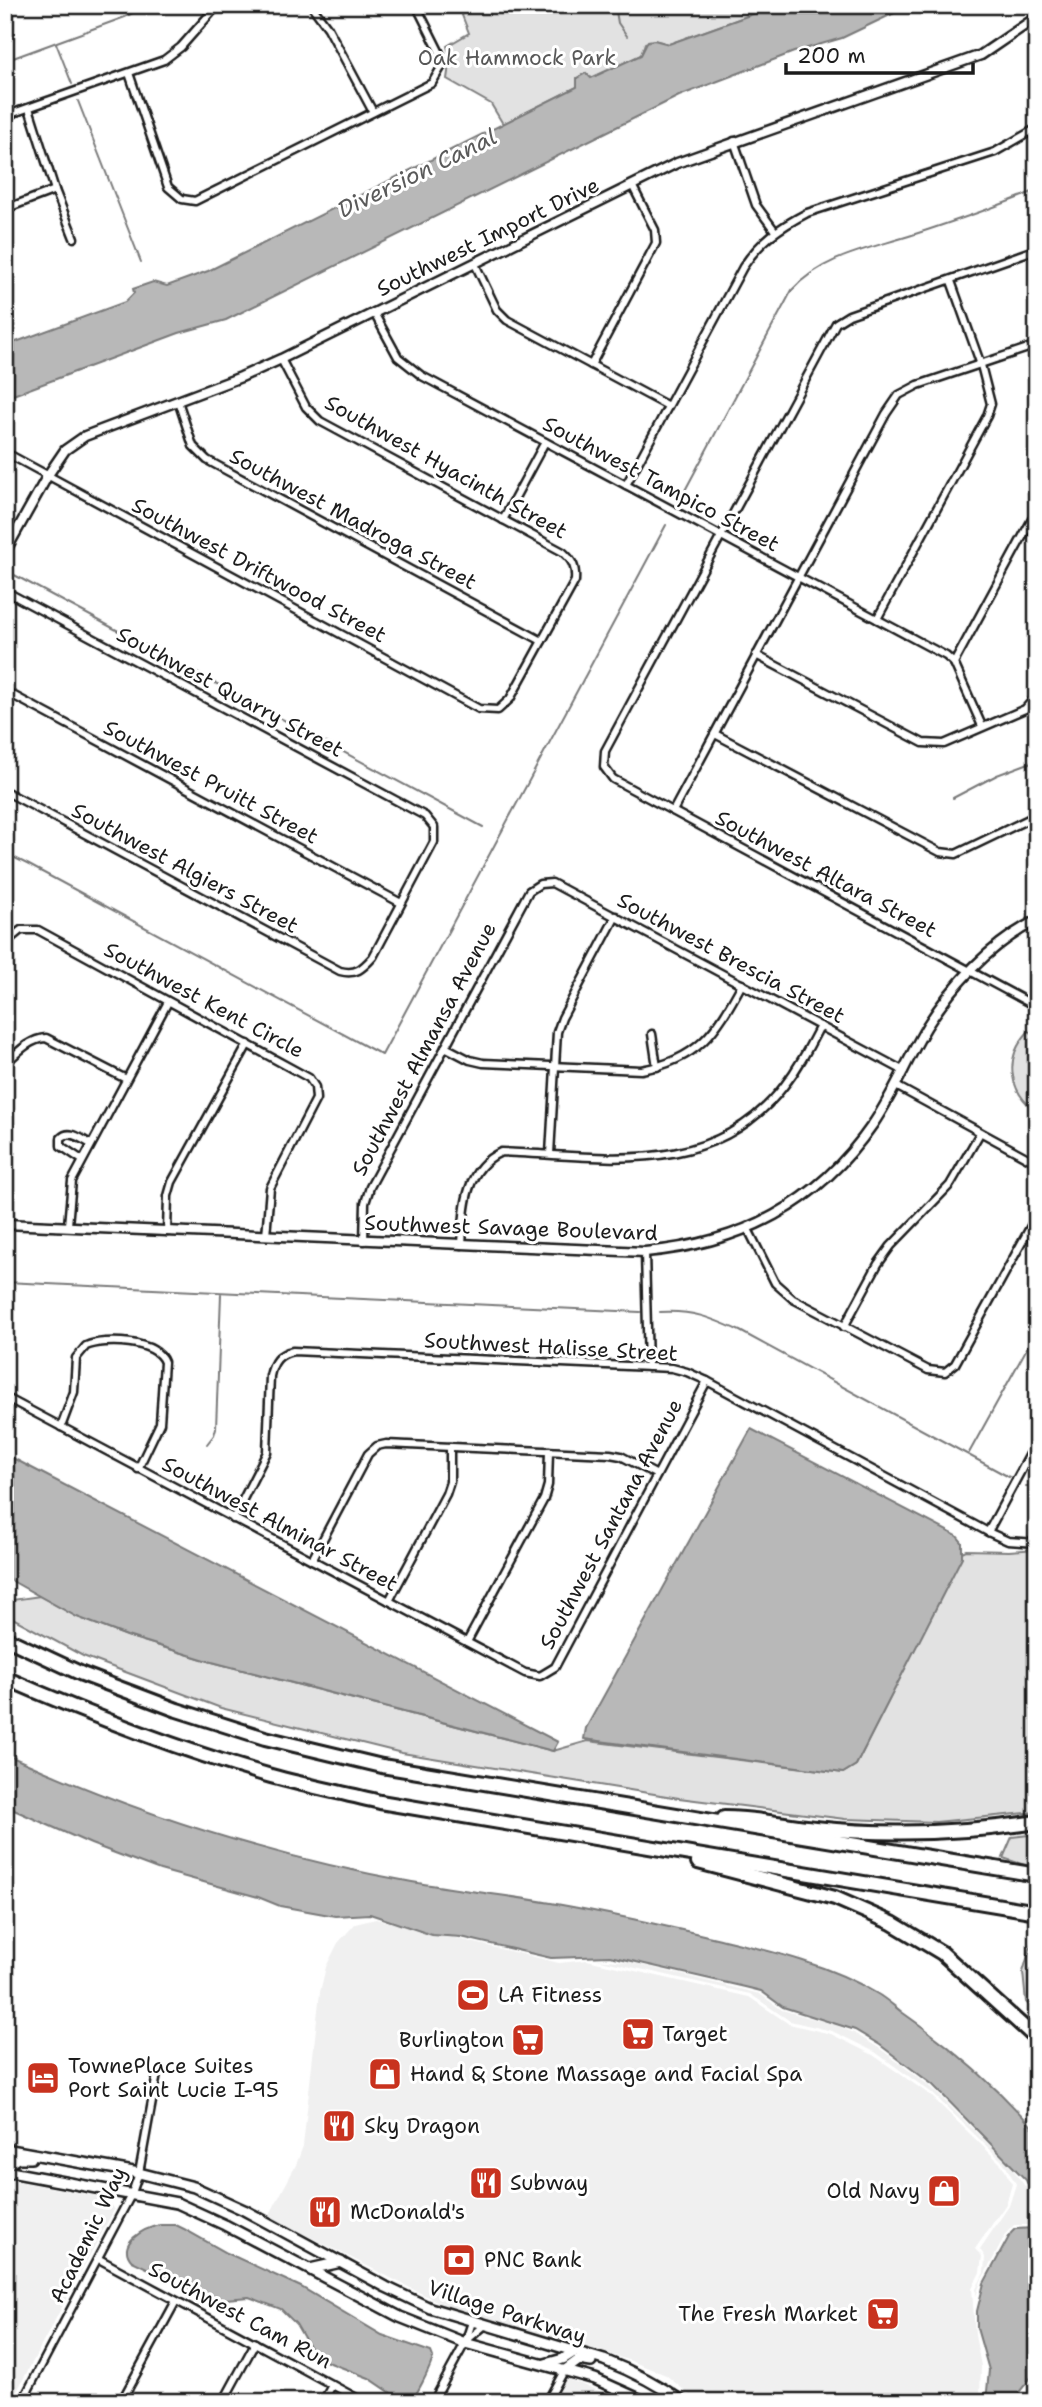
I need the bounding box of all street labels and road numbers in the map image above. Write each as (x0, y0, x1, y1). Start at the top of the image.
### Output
street label: Southwest Import Drive (372, 171, 604, 303)
street label: Southwest Hyacinth Street (320, 389, 572, 545)
street label: Southwest Tampico Street (538, 410, 784, 558)
street label: Southwest Madroga Street (225, 442, 481, 596)
street label: Southwest Driftwood Street (127, 491, 391, 649)
street label: Southwest Quarry Street (112, 620, 348, 764)
street label: Southwest Pruitt Street (99, 713, 323, 851)
street label: Southwest Algiers Street (67, 796, 303, 940)
street label: Southwest Altara Street (711, 804, 941, 944)
street label: Southwest Brescia Street (612, 886, 850, 1030)
street label: Southwest Almansa Avenue (345, 917, 503, 1181)
street label: Southwest Kent Circle (99, 935, 309, 1065)
street label: Southwest Savage Boulevard (364, 1209, 658, 1247)
street label: Southwest Halisse Street (423, 1326, 679, 1368)
street label: Southwest Santana Avenue (533, 1394, 689, 1654)
street label: Southwest Alminar Street (157, 1450, 403, 1598)
street label: Academic Way (43, 2162, 133, 2308)
street label: Southwest Cam Run (144, 2255, 336, 2375)
street label: Village Parkway (424, 2273, 590, 2351)

